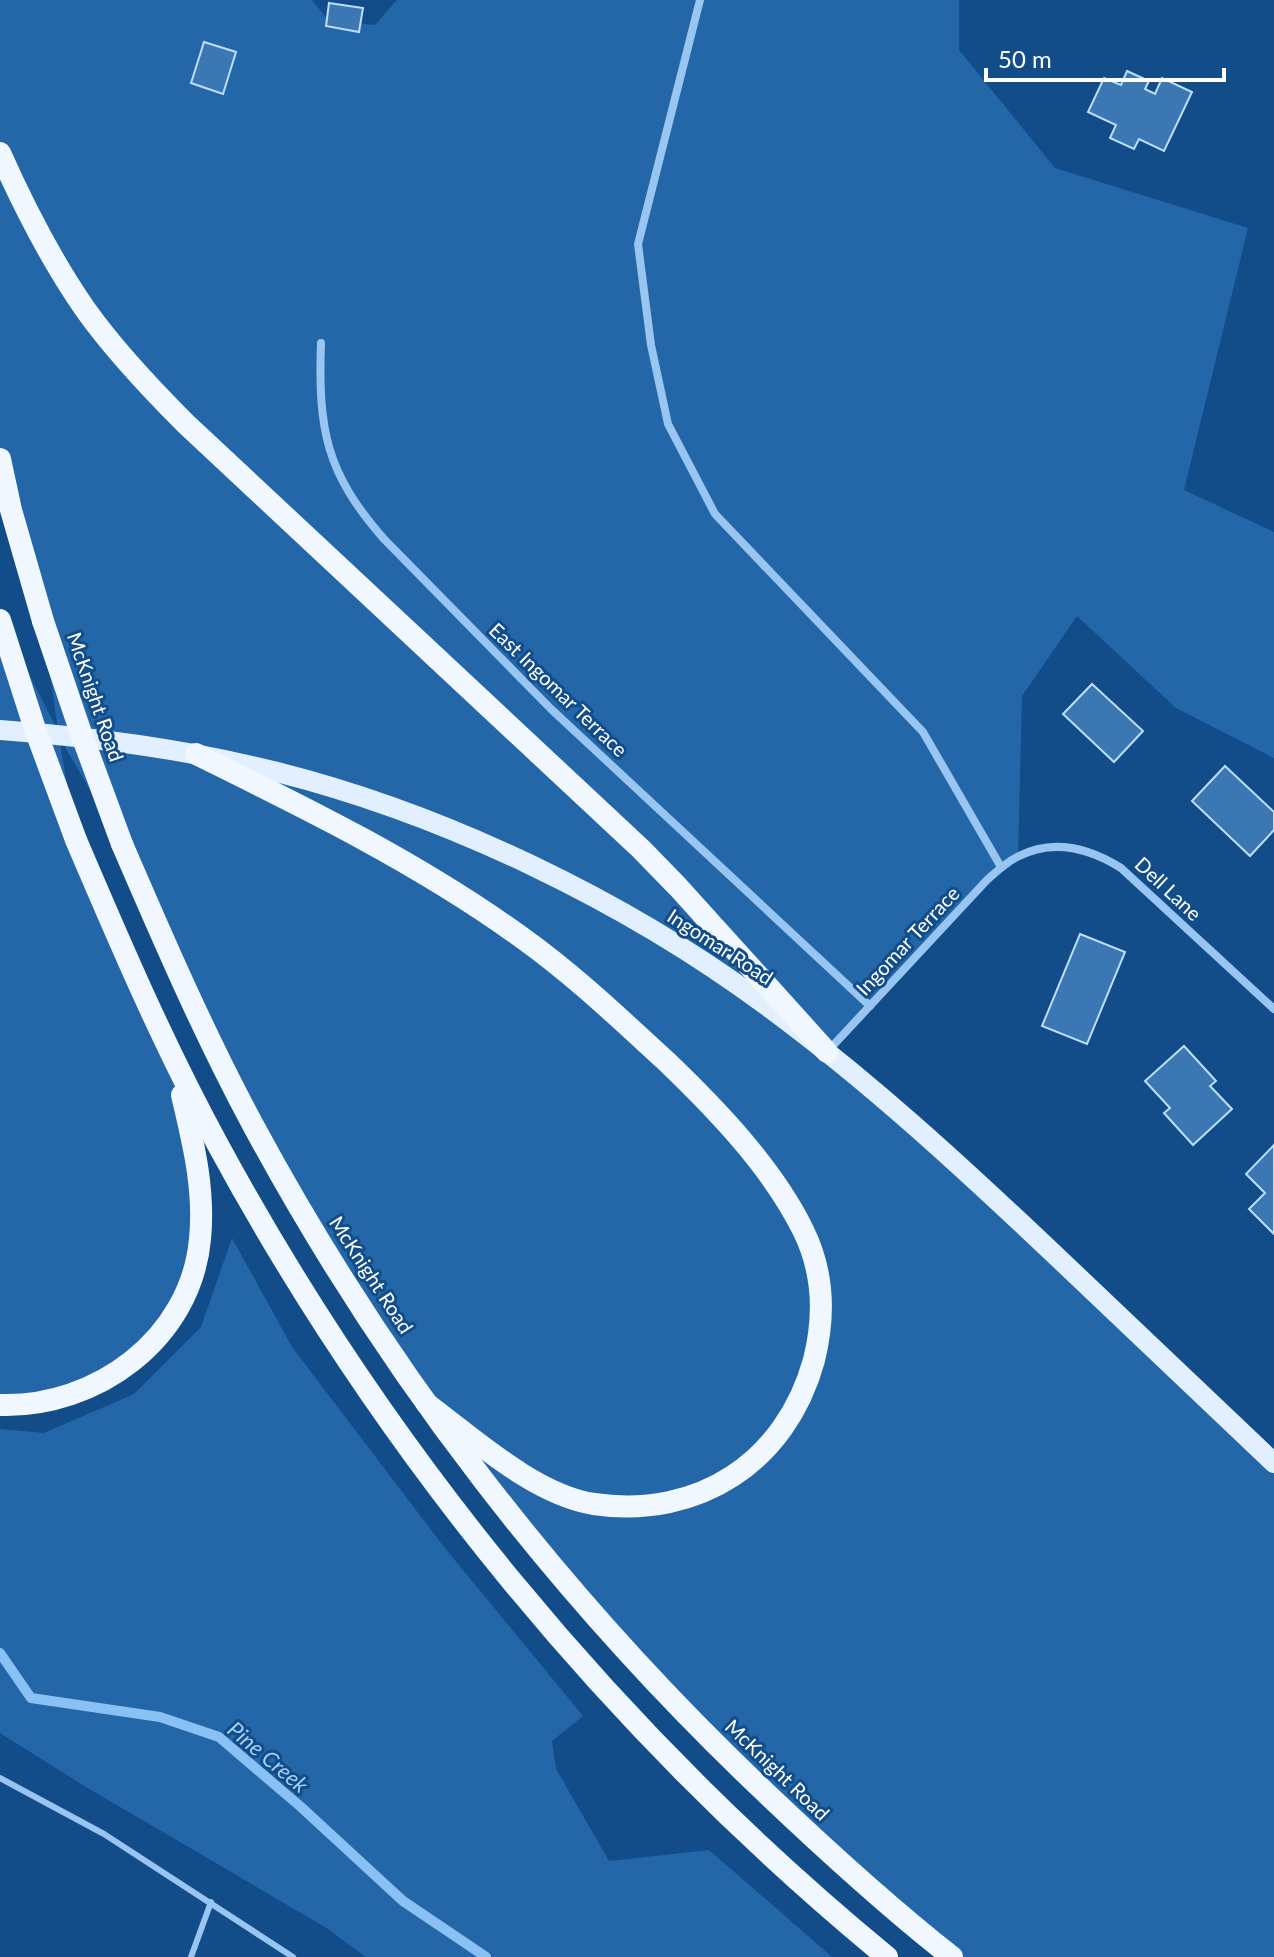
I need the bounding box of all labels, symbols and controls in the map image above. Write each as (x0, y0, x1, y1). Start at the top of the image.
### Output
scale bar (986, 32, 1224, 82)
text: 50 m (998, 44, 1052, 73)
street label: East Ingomar Terrace (485, 617, 633, 761)
street label: McKnight Road (63, 629, 129, 764)
street label: Dell Lane (1130, 851, 1207, 925)
street label: Ingomar Terrace (851, 881, 964, 1000)
street label: Ingomar Road (663, 903, 778, 989)
street label: McKnight Road (325, 1211, 419, 1338)
street label: McKnight Road (721, 1714, 835, 1825)
water label: Pine Creek (223, 1715, 315, 1798)

